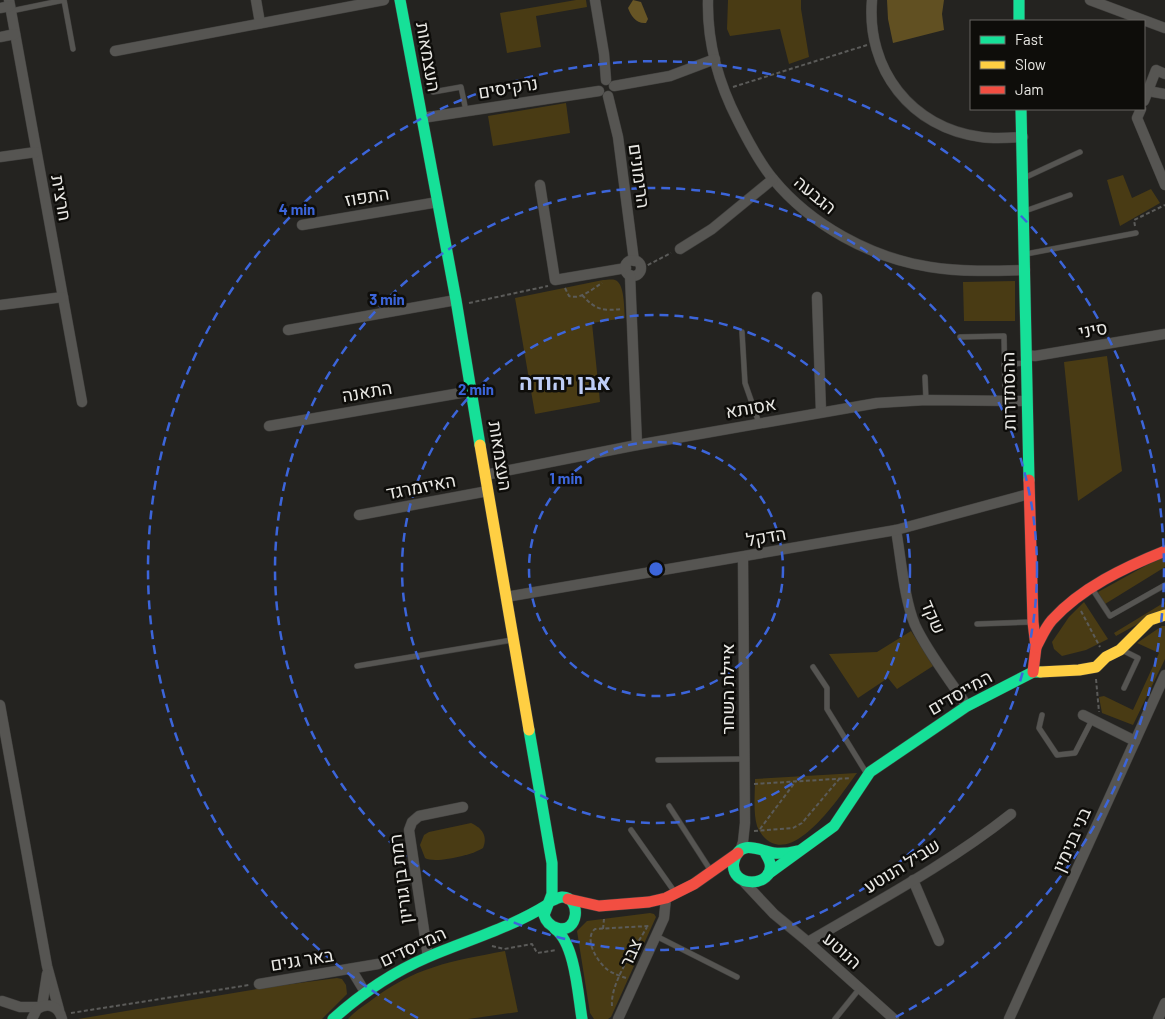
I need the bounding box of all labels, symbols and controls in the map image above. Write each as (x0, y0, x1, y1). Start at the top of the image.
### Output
street label: העצמאות (412, 20, 446, 93)
legend (970, 20, 1145, 110)
text: Fast (1015, 30, 1043, 48)
text: Slow (1015, 55, 1046, 73)
street label: נרקיסים (476, 71, 539, 103)
text: Jam (1015, 80, 1044, 98)
street label: הרימונים (625, 142, 655, 210)
street label: הגבעה (790, 170, 841, 218)
street label: חרצית (47, 173, 77, 223)
street label: התפוז (343, 182, 391, 210)
text: 4 min (279, 200, 315, 218)
text: 3 min (369, 290, 405, 308)
street label: סיני (1077, 316, 1109, 342)
street label: ההסתדרות (996, 352, 1020, 431)
district label: אבן יהודה (519, 368, 611, 394)
street label: התאנה (340, 376, 394, 406)
text: 2 min (458, 380, 494, 398)
street label: אסותא (724, 392, 778, 422)
street label: העצמאות (485, 419, 517, 492)
street label: האיזמרגד (384, 468, 458, 504)
text: 1 min (550, 469, 582, 487)
street label: הדקל (744, 522, 788, 550)
centre of rings (647, 560, 665, 578)
street label: שקד (917, 596, 951, 637)
street label: איילת השחר (716, 643, 738, 735)
street label: המייסדים (923, 665, 996, 719)
street label: בני בנימין (1047, 803, 1095, 875)
street label: רמת בן גוריון (384, 833, 416, 925)
street label: שביל הנוטע (859, 833, 944, 897)
street label: המייסדים (376, 921, 449, 971)
street label: הנוטע (819, 927, 866, 973)
street label: צבר (614, 935, 646, 970)
street label: באר גנים (269, 943, 336, 975)

